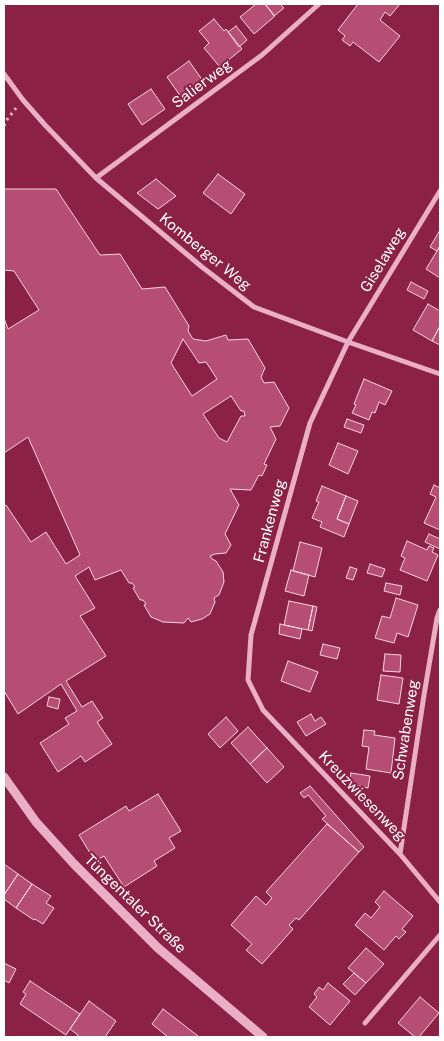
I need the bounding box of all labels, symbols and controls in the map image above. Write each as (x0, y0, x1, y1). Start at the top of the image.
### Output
street label: Salierweg (168, 56, 236, 112)
street label: Komberger Weg (155, 210, 255, 294)
street label: Giselaweg (357, 224, 409, 296)
street label: Frankenweg (250, 477, 290, 565)
street label: Schwabenweg (389, 678, 423, 782)
street label: Kreuzwiesenweg (315, 747, 409, 845)
street label: Tüngentaler Straße (80, 851, 190, 957)

